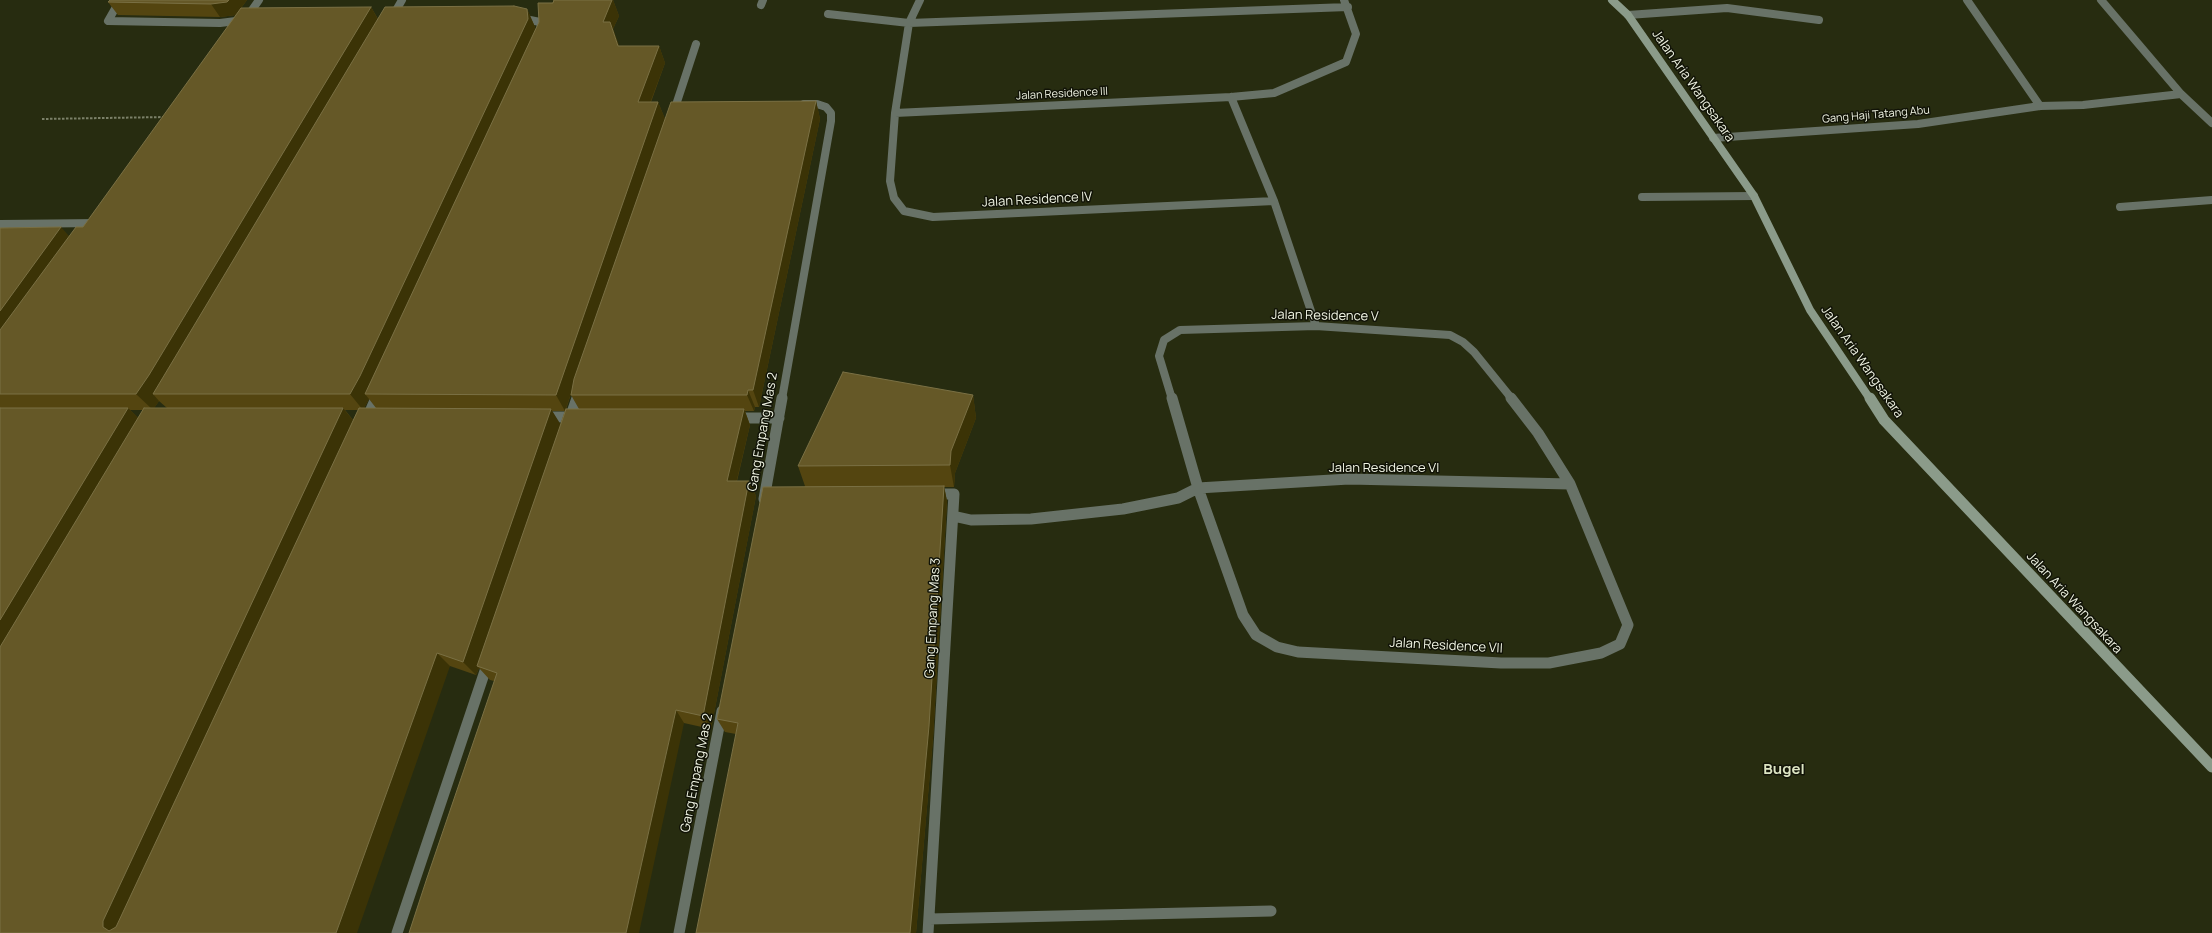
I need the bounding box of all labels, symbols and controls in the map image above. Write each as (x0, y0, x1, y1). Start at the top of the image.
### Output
street label: Jalan Aria Wangsakara (1648, 27, 1738, 145)
street label: Jalan Residence III (1016, 85, 1108, 103)
street label: Gang Haji Tatang Abu (1822, 104, 1930, 126)
street label: Jalan Residence IV (981, 189, 1093, 211)
street label: Jalan Aria Wangsakara (1817, 303, 1907, 421)
street label: Jalan Residence V (1271, 307, 1379, 325)
street label: Gang Empang Mas 2 (745, 371, 781, 493)
street label: Jalan Residence VI (1329, 460, 1439, 476)
street label: Jalan Aria Wangsakara (2023, 549, 2125, 657)
street label: Gang Empang Mas 3 (922, 557, 944, 679)
street label: Jalan Residence VII (1389, 635, 1503, 657)
street label: Gang Empang Mas 2 (678, 712, 716, 834)
district label: Bugel (1763, 761, 1805, 779)

